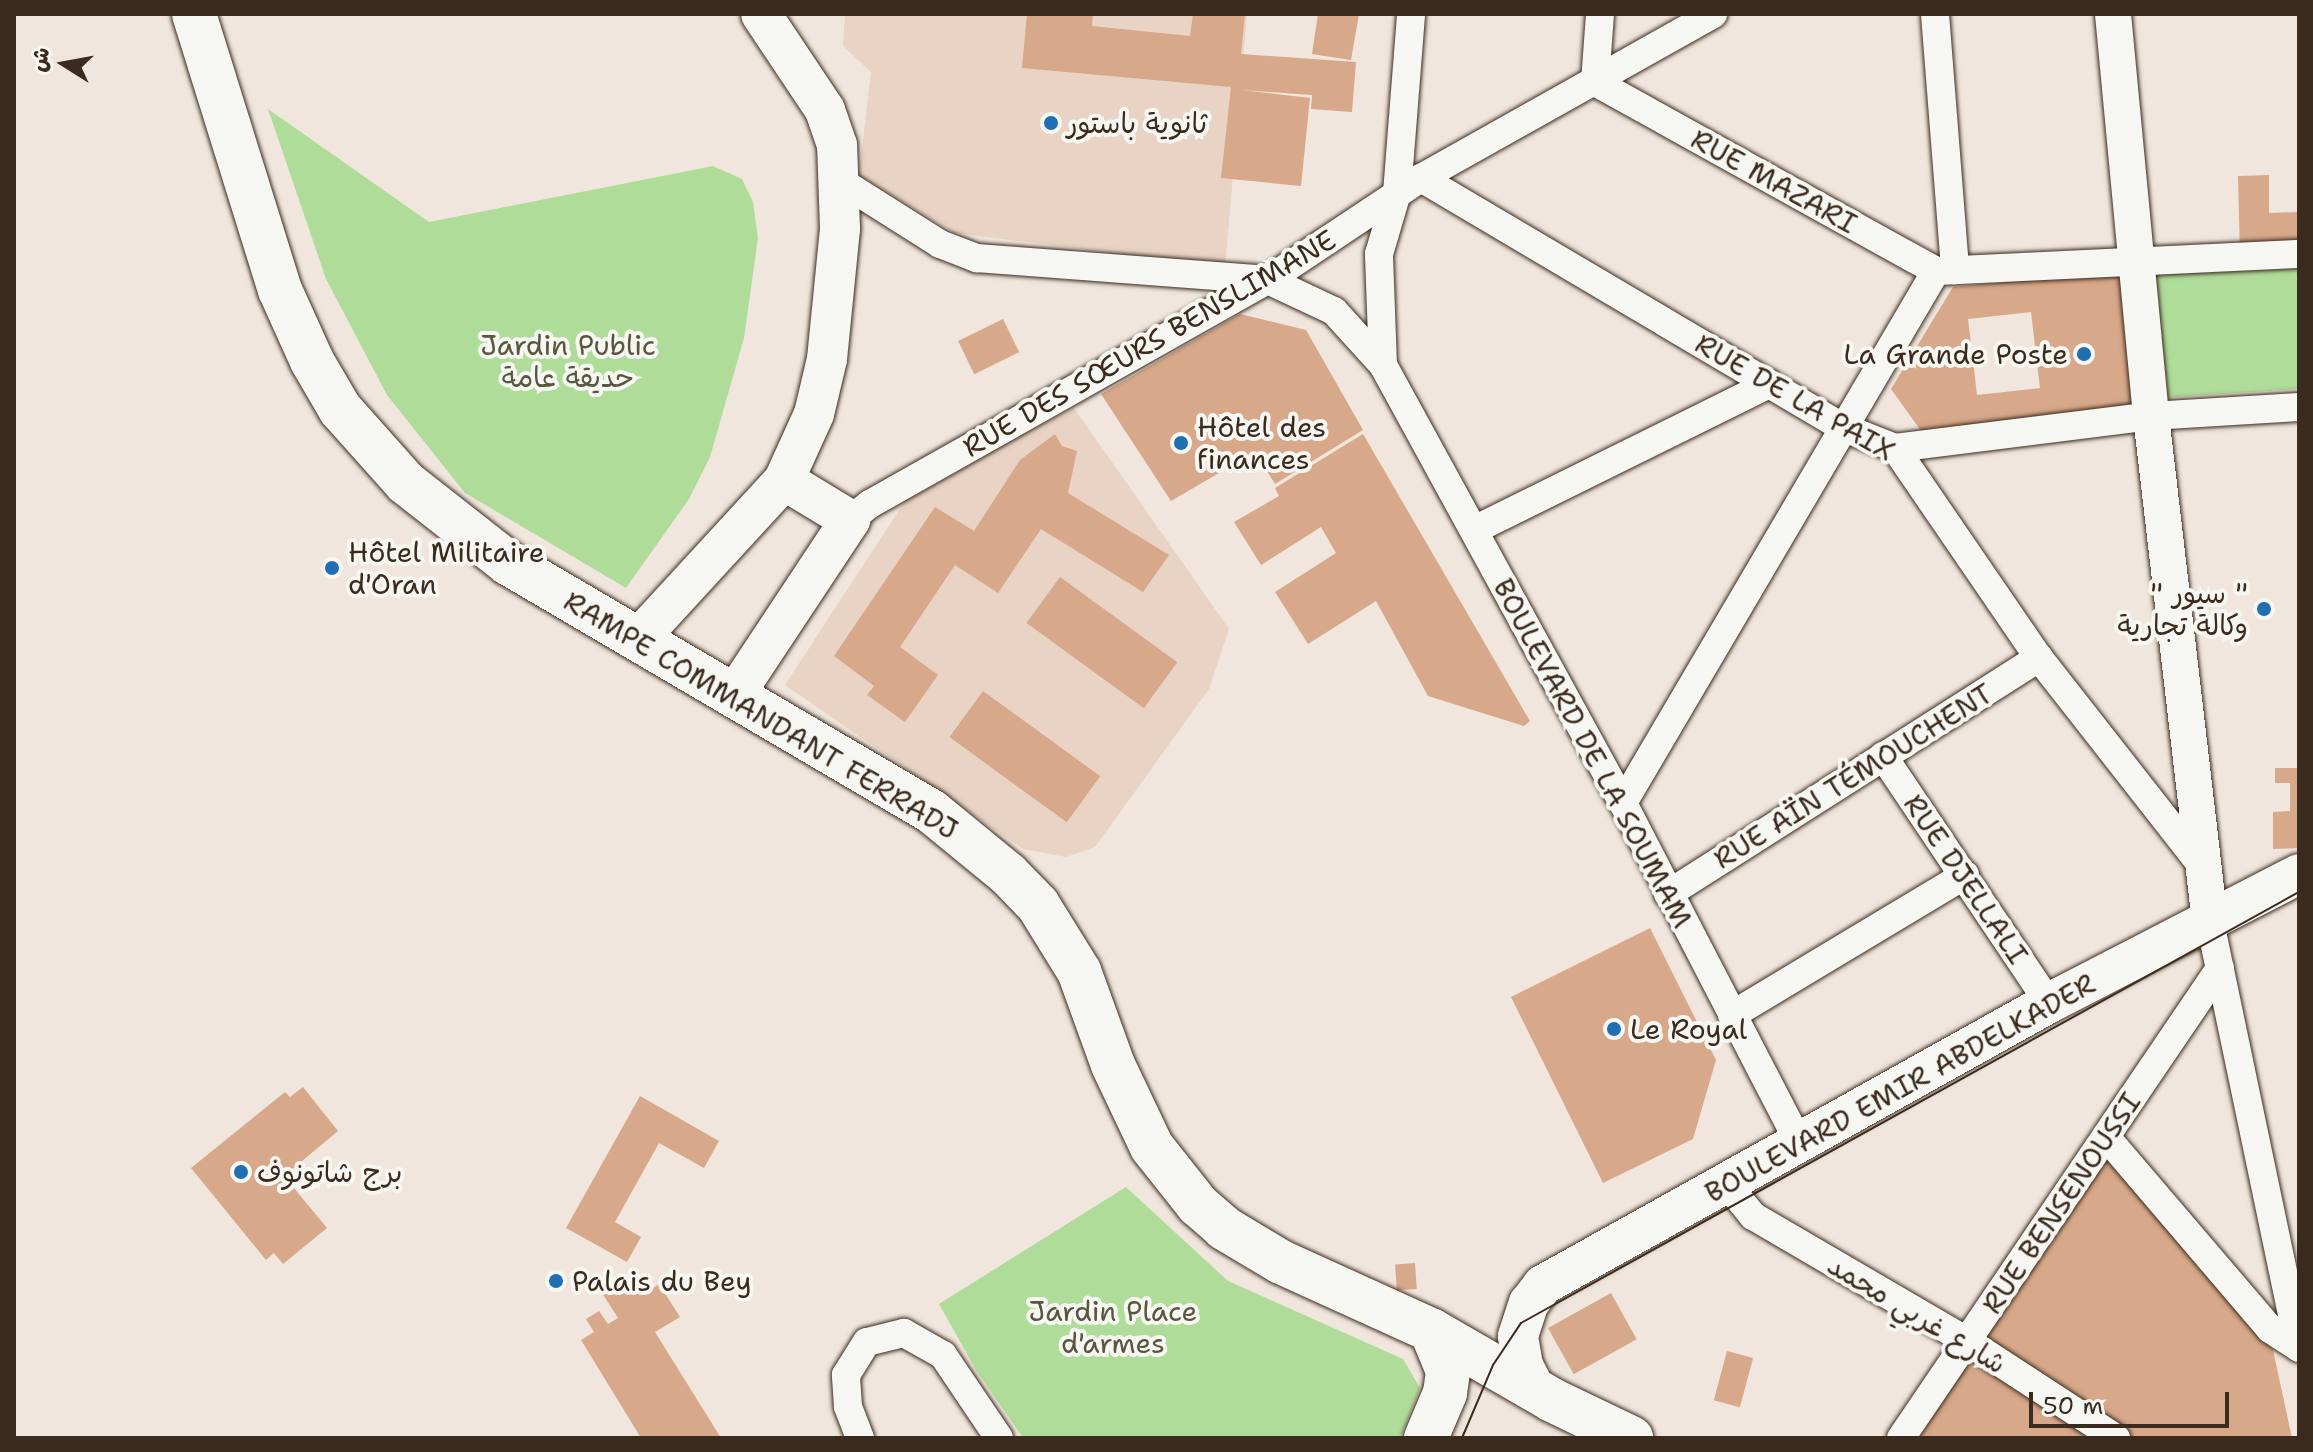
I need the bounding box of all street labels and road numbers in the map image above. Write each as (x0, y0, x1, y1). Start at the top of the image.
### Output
street label: RUE MAZARI (1685, 122, 1863, 240)
street label: RUE DES SŒURS BENSLIMANE (957, 222, 1341, 464)
street label: RUE DE LA PAIX (1689, 326, 1901, 468)
street label: BOULEVARD DE LA SOUMAM (1486, 573, 1700, 933)
street label: RAMPE COMMANDANT FERRADJ (558, 584, 964, 846)
street label: RUE AÏN TÉMOUCHENT (1707, 676, 1999, 876)
street label: RUE DJELLALI (1897, 788, 2035, 970)
street label: BOULEVARD EMIR ABDELKADER (1699, 966, 2101, 1210)
street label: RUE BENSENOUSSI (1975, 1086, 2147, 1320)
street label: شارع غربي محمد (1822, 1248, 2012, 1380)

